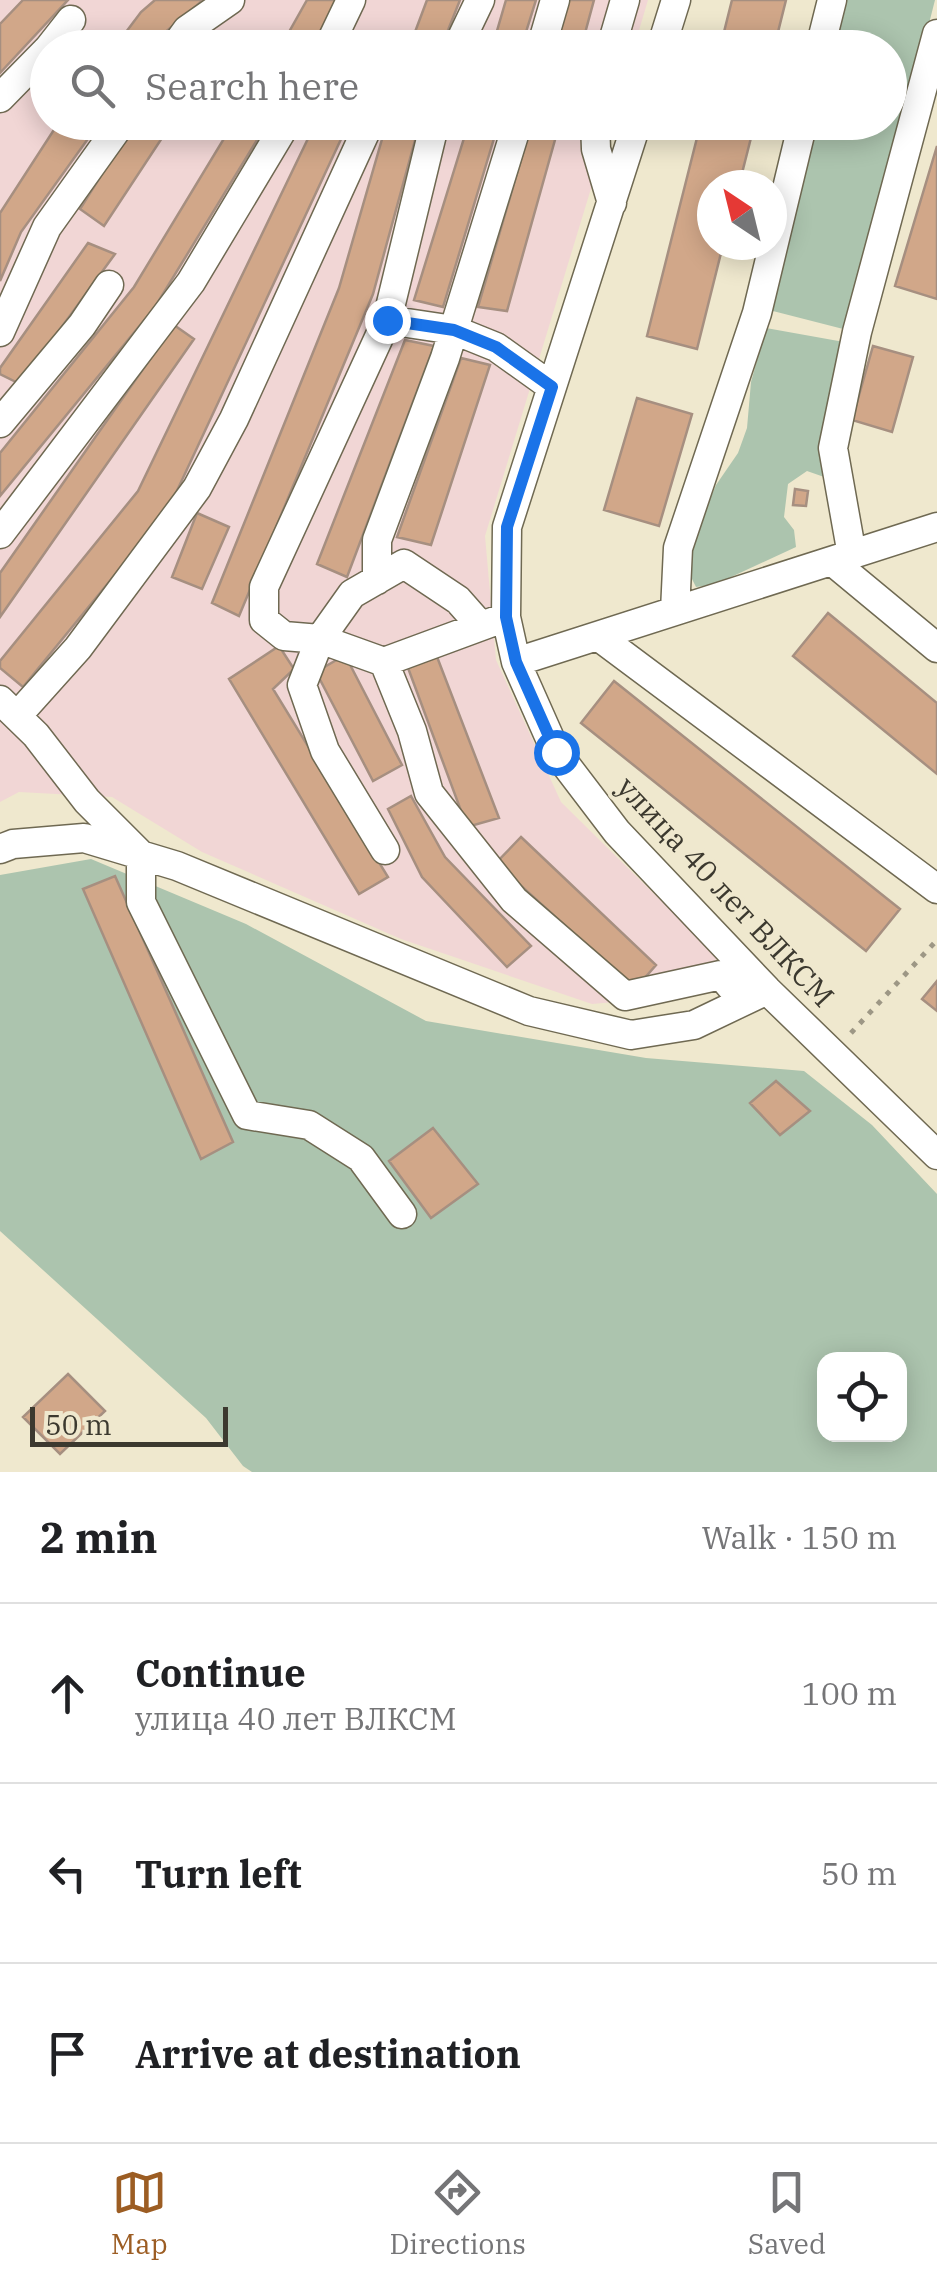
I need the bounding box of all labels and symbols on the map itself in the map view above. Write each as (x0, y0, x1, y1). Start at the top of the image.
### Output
north arrow (697, 170, 787, 260)
route end (365, 298, 411, 344)
route start (534, 730, 580, 776)
street label: улица 40 лет ВЛКСМ (609, 767, 843, 1015)
scale bar (30, 1402, 228, 1446)

